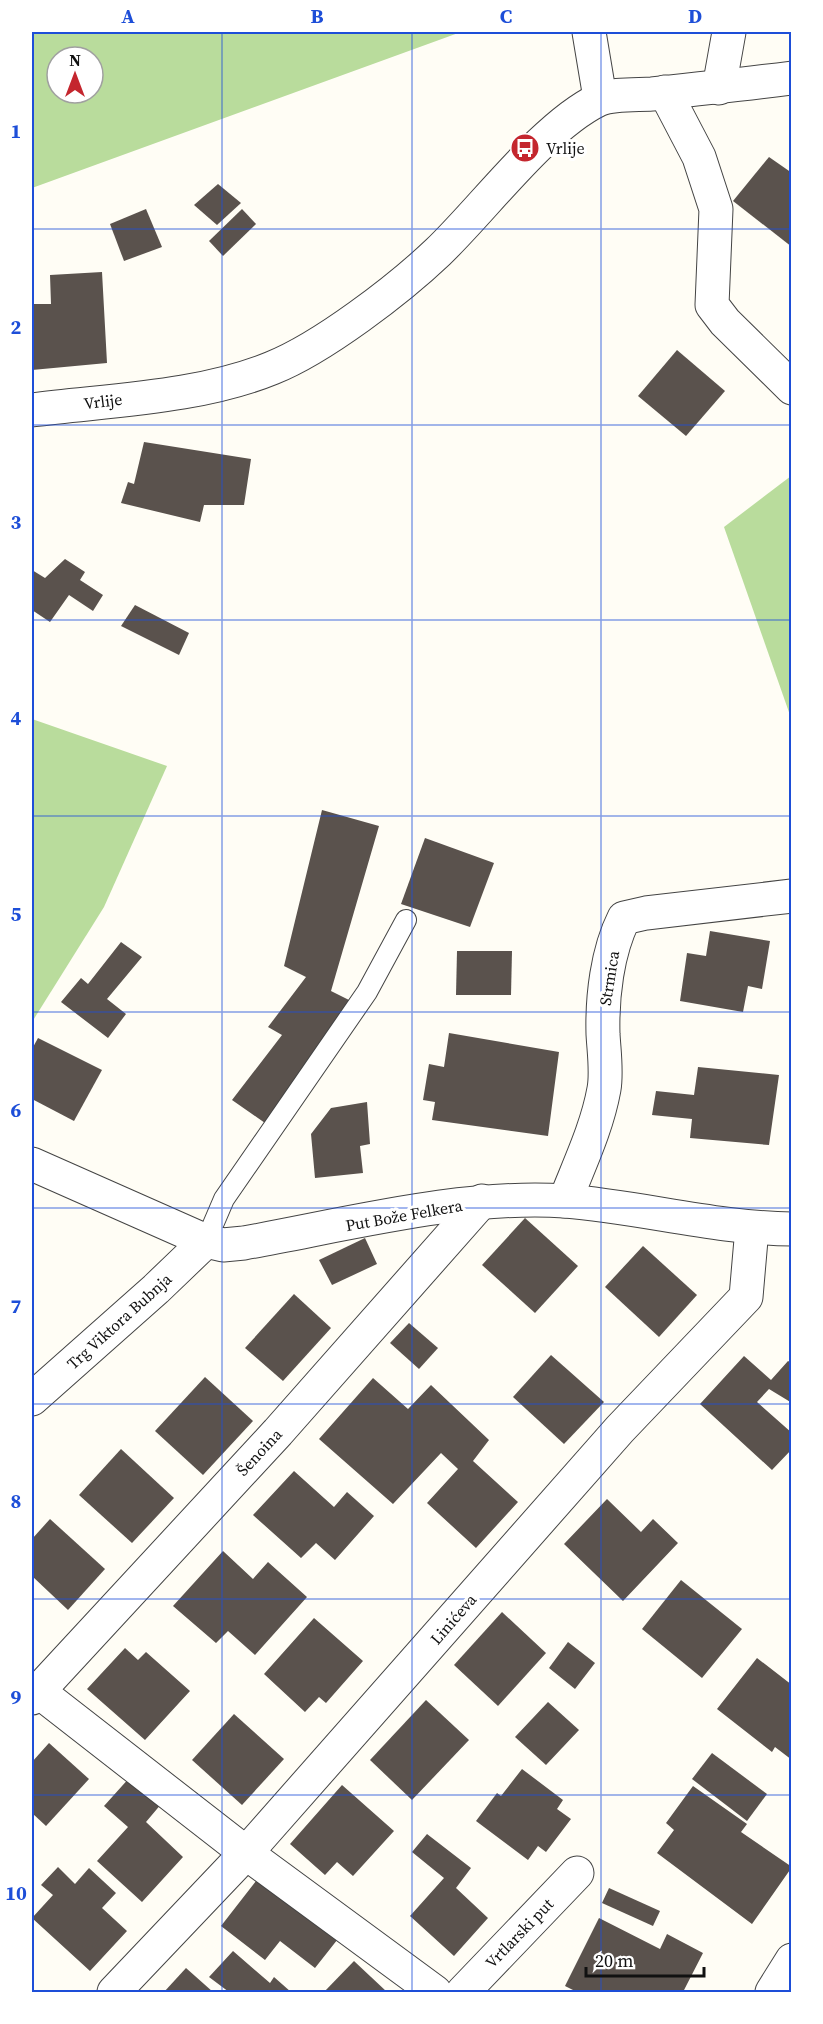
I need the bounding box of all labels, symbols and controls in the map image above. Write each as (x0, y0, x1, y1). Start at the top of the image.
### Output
text: A (121, 2, 135, 30)
text: B (310, 2, 324, 30)
text: C (500, 2, 512, 30)
text: D (688, 2, 702, 30)
north arrow (45, 45, 105, 105)
text: N (69, 49, 81, 71)
text: 1 (11, 117, 21, 145)
bus stop icon: Vrlije (509, 132, 541, 164)
place label: Vrlije (546, 137, 585, 159)
text: 2 (11, 313, 22, 341)
street label: Vrlije (83, 388, 123, 414)
text: 3 (11, 508, 22, 536)
text: 4 (11, 704, 22, 732)
text: 5 (11, 900, 22, 928)
street label: Strmica (594, 948, 624, 1007)
text: 6 (11, 1096, 22, 1124)
street label: Put Bože Felkera (344, 1194, 465, 1236)
street label: Trg Viktora Bubnja (62, 1267, 177, 1374)
text: 7 (11, 1292, 22, 1320)
street label: Šenoina (231, 1423, 287, 1481)
text: 8 (11, 1487, 21, 1515)
street label: Linićeva (425, 1588, 482, 1649)
text: 9 (11, 1683, 22, 1711)
text: 10 (5, 1879, 27, 1907)
street label: Vrtlarski put (480, 1893, 558, 1973)
scale bar (586, 1940, 704, 1978)
text: 20 m (595, 1948, 633, 1973)

